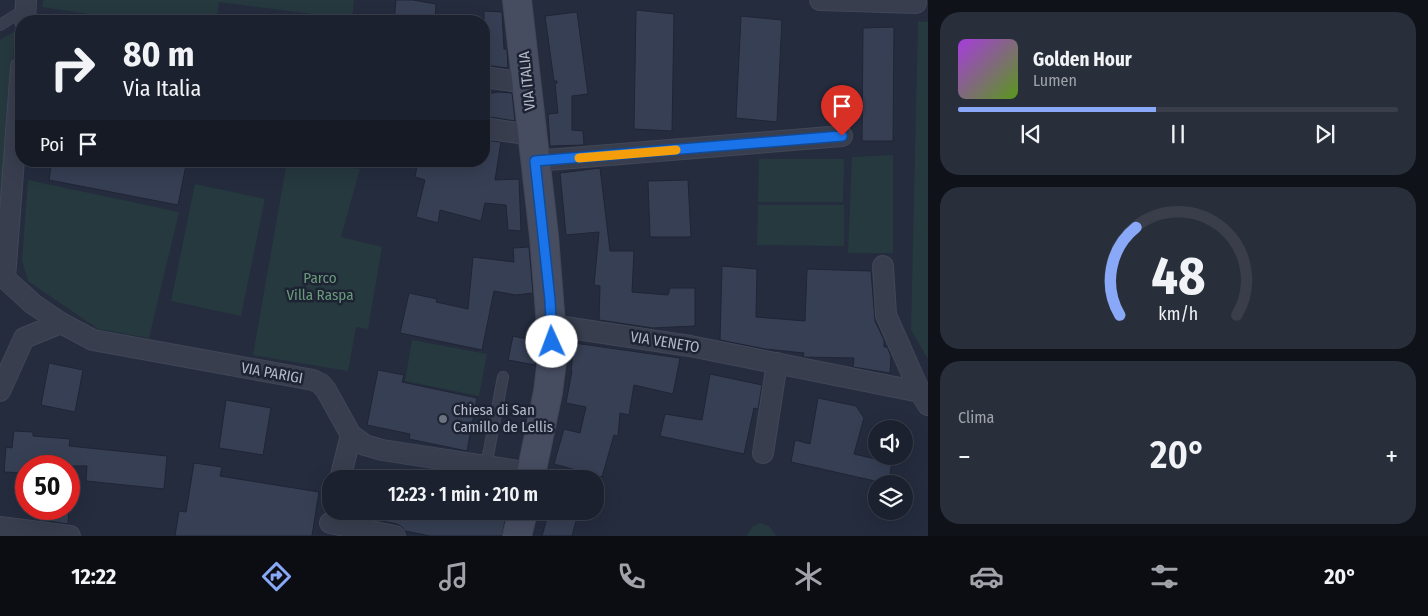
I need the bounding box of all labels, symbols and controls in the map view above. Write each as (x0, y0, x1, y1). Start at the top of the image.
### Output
text: 80 m (123, 33, 195, 75)
icon: right (40, 35, 105, 100)
text: Golden Hour (1033, 48, 1132, 71)
street label: VIA ITALIA (515, 50, 539, 112)
text: Lumen (1033, 71, 1077, 90)
text: Via Italia (123, 75, 201, 102)
pin (821, 85, 863, 136)
icon: arrive (828, 92, 856, 120)
icon: previous (1017, 120, 1045, 148)
icon: pause (1164, 120, 1192, 148)
icon: next (1311, 120, 1339, 148)
icon: arrive (74, 130, 102, 158)
text: Poi (40, 133, 64, 156)
text: 48 (1151, 245, 1205, 308)
park label: Parco Villa Raspa (286, 269, 354, 304)
text: km/h (1158, 303, 1198, 325)
position arrow (525, 315, 577, 367)
street label: VIA VENETO (629, 328, 701, 356)
street label: VIA PARIGI (240, 359, 304, 387)
place label: Chiesa di San Camillo de Lellis (453, 401, 553, 436)
text: Clima (958, 408, 994, 427)
marker: Chiesa di San Camillo de Lellis (437, 413, 449, 425)
map controls (868, 420, 913, 520)
button: sound (868, 420, 913, 465)
text: 20° (1150, 432, 1206, 478)
text: − (958, 440, 971, 473)
text: + (1385, 440, 1398, 473)
speed limit sign: 50 (15, 455, 80, 520)
button: layers (868, 475, 913, 520)
text: 12:23 · 1 min · 210 m (388, 483, 538, 506)
icon: directions (259, 559, 294, 594)
icon: music (436, 559, 471, 594)
icon: phone (614, 559, 649, 594)
icon: climate (791, 559, 826, 594)
icon: car (969, 559, 1004, 594)
icon: filters (1147, 559, 1182, 594)
text: 12:22 (71, 563, 116, 590)
text: 20° (1324, 563, 1357, 590)

